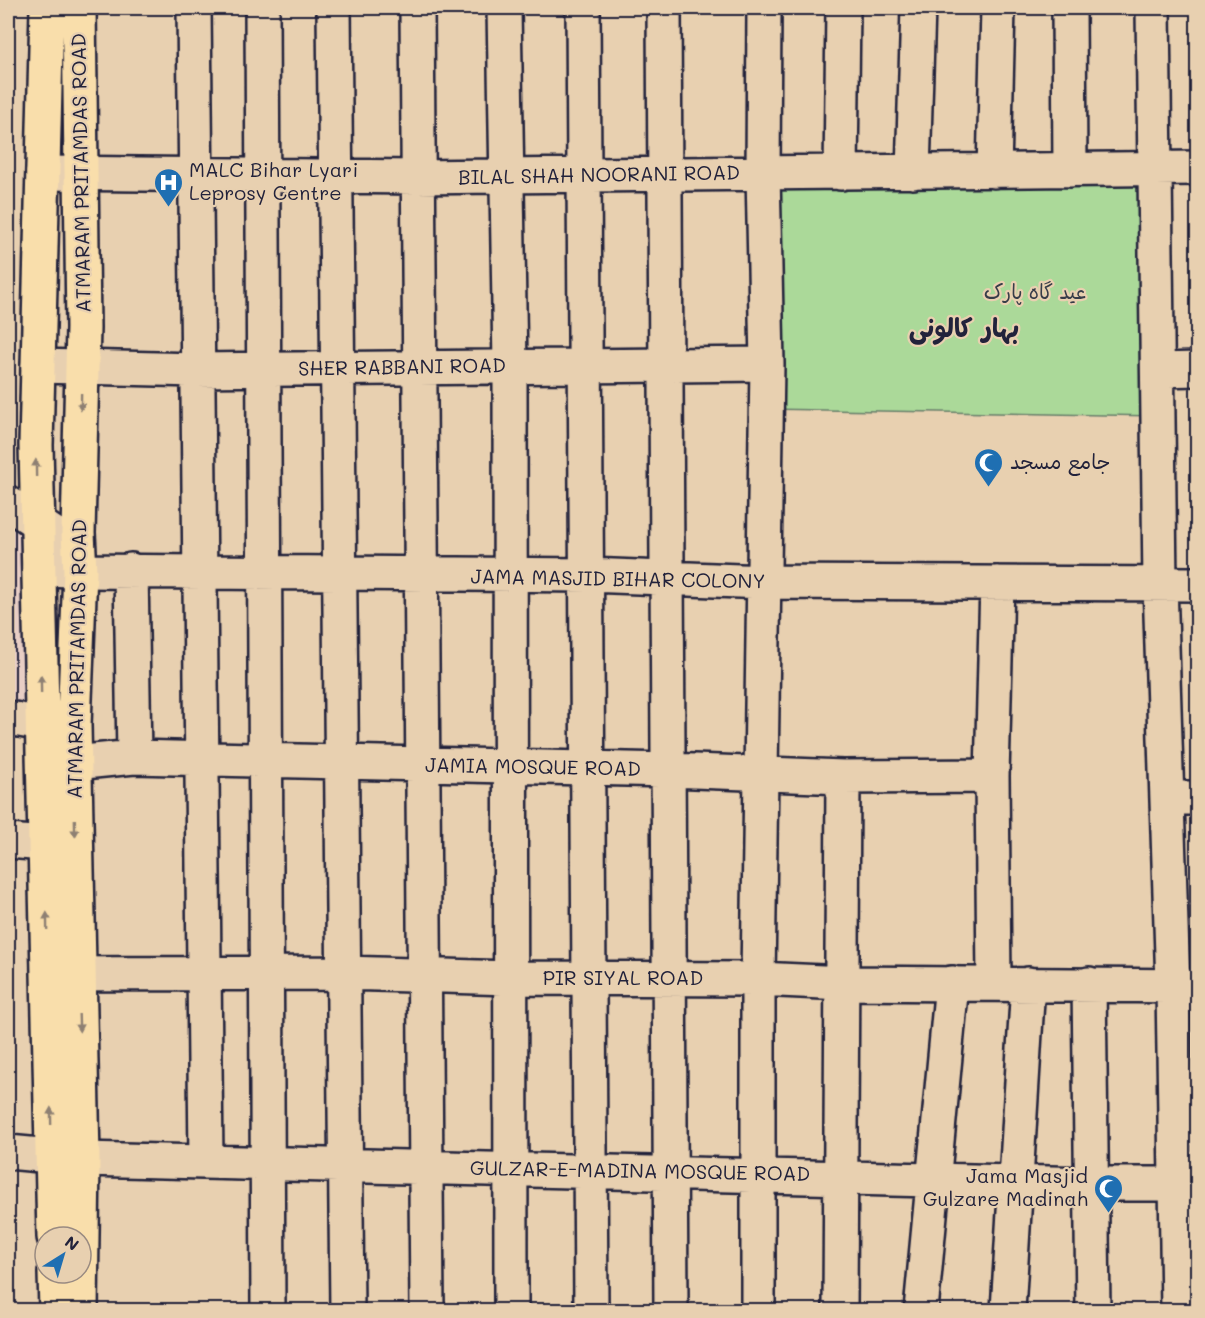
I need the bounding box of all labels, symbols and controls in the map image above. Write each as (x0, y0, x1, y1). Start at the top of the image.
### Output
street label: ATMARAM PRITAMDAS ROAD (65, 33, 95, 313)
place label: MALC Bihar Lyari Leprosy Centre (189, 156, 358, 205)
street label: BILAL SHAH NOORANI ROAD (458, 159, 740, 189)
hospital icon: MALC Bihar Lyari Leprosy Centre (152, 166, 184, 208)
park label: عید گاہ پارک (984, 278, 1086, 305)
district label: بہار کالونی (909, 310, 1019, 345)
street label: SHER RABBANI ROAD (298, 351, 506, 381)
one-way arrow (76, 392, 86, 411)
mosque icon: جامع مسجد (973, 446, 1005, 488)
place label: جامع مسجد (1010, 448, 1110, 477)
one-way arrow (31, 458, 41, 477)
street label: ATMARAM PRITAMDAS ROAD (61, 519, 91, 799)
street label: JAMA MASJID BIHAR COLONY (470, 562, 766, 594)
one-way arrow (37, 674, 46, 693)
street label: JAMIA MOSQUE ROAD (425, 751, 641, 781)
one-way arrow (70, 818, 80, 837)
one-way arrow (42, 911, 51, 930)
street label: PIR SIYAL ROAD (543, 964, 703, 990)
one-way arrow (74, 1013, 83, 1032)
one-way arrow (46, 1106, 56, 1125)
street label: GULZAR-E-MADINA MOSQUE ROAD (470, 1154, 810, 1186)
place label: Jama Masjid Gulzare Madinah (923, 1162, 1088, 1211)
mosque icon: Jama Masjid Gulzare Madinah (1093, 1172, 1125, 1214)
north arrow (33, 1225, 93, 1285)
text: N (61, 1231, 84, 1255)

